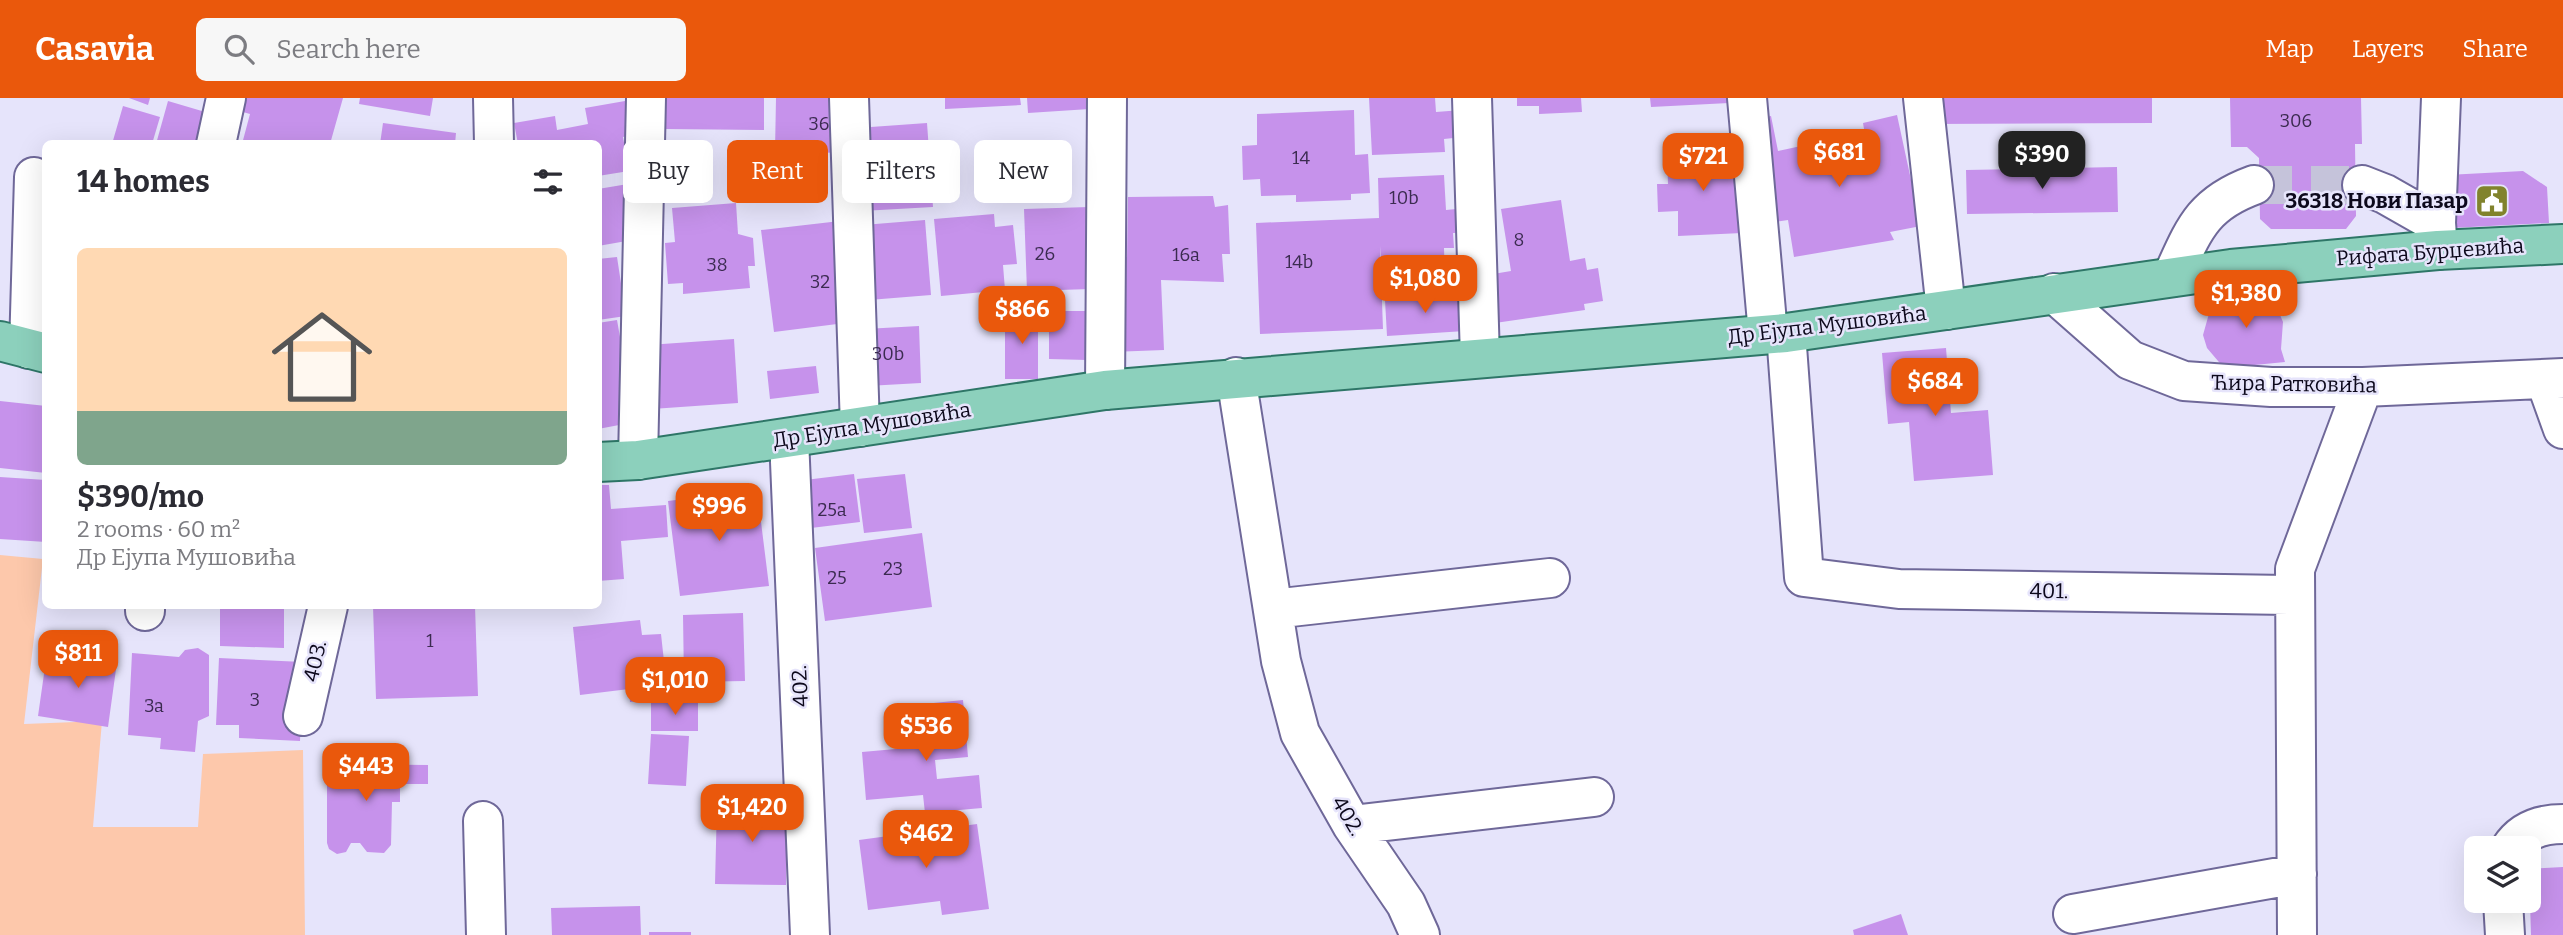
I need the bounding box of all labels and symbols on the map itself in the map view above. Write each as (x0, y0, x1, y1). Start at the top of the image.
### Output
house number: 306 (2280, 110, 2312, 132)
house number: 36 (809, 113, 829, 135)
pin: $681 (1798, 130, 1880, 189)
pin: $390 (2001, 132, 2083, 191)
pin: $721 (1662, 134, 1744, 193)
house number: 14 (1292, 147, 1310, 169)
public building icon: 36318 Нови Пазар (2473, 182, 2511, 220)
house number: 10b (1389, 187, 1419, 209)
place label: 36318 Нови Пазар (2285, 188, 2468, 214)
house number: 8 (1514, 229, 1524, 251)
street label: Рифата Бурџевића (2335, 232, 2525, 272)
house number: 26 (1035, 243, 1055, 265)
house number: 16a (1172, 244, 1200, 266)
house number: 14b (1285, 251, 1313, 273)
house number: 38 (706, 254, 728, 276)
pin: $1,080 (1368, 256, 1482, 315)
house number: 32 (810, 271, 830, 293)
pin: $1,380 (2189, 271, 2303, 330)
pin: $866 (981, 286, 1063, 346)
street label: Др Ејупа Мушовића (1726, 300, 1928, 350)
house number: 30b (872, 343, 904, 365)
pin: $684 (1894, 358, 1976, 418)
street label: Ћира Ратковића (2211, 370, 2378, 398)
street label: Др Ејупа Мушовића (771, 396, 973, 453)
pin: $996 (678, 484, 760, 543)
house number: 25a (817, 499, 847, 521)
house number: 23 (883, 558, 903, 580)
house number: 25 (827, 567, 847, 589)
street label: 401. (2029, 578, 2069, 604)
pin: $811 (37, 630, 119, 690)
house number: 1 (426, 630, 434, 652)
street label: 403. (298, 638, 332, 684)
pin: $1,010 (618, 658, 732, 717)
street label: 402. (786, 665, 814, 707)
house number: 3 (250, 689, 260, 711)
house number: 3a (144, 695, 164, 717)
pin: $536 (885, 704, 967, 763)
pin: $443 (325, 744, 407, 803)
pin: $1,420 (695, 784, 809, 844)
street label: 402. (1326, 791, 1370, 841)
pin: $462 (885, 810, 967, 870)

